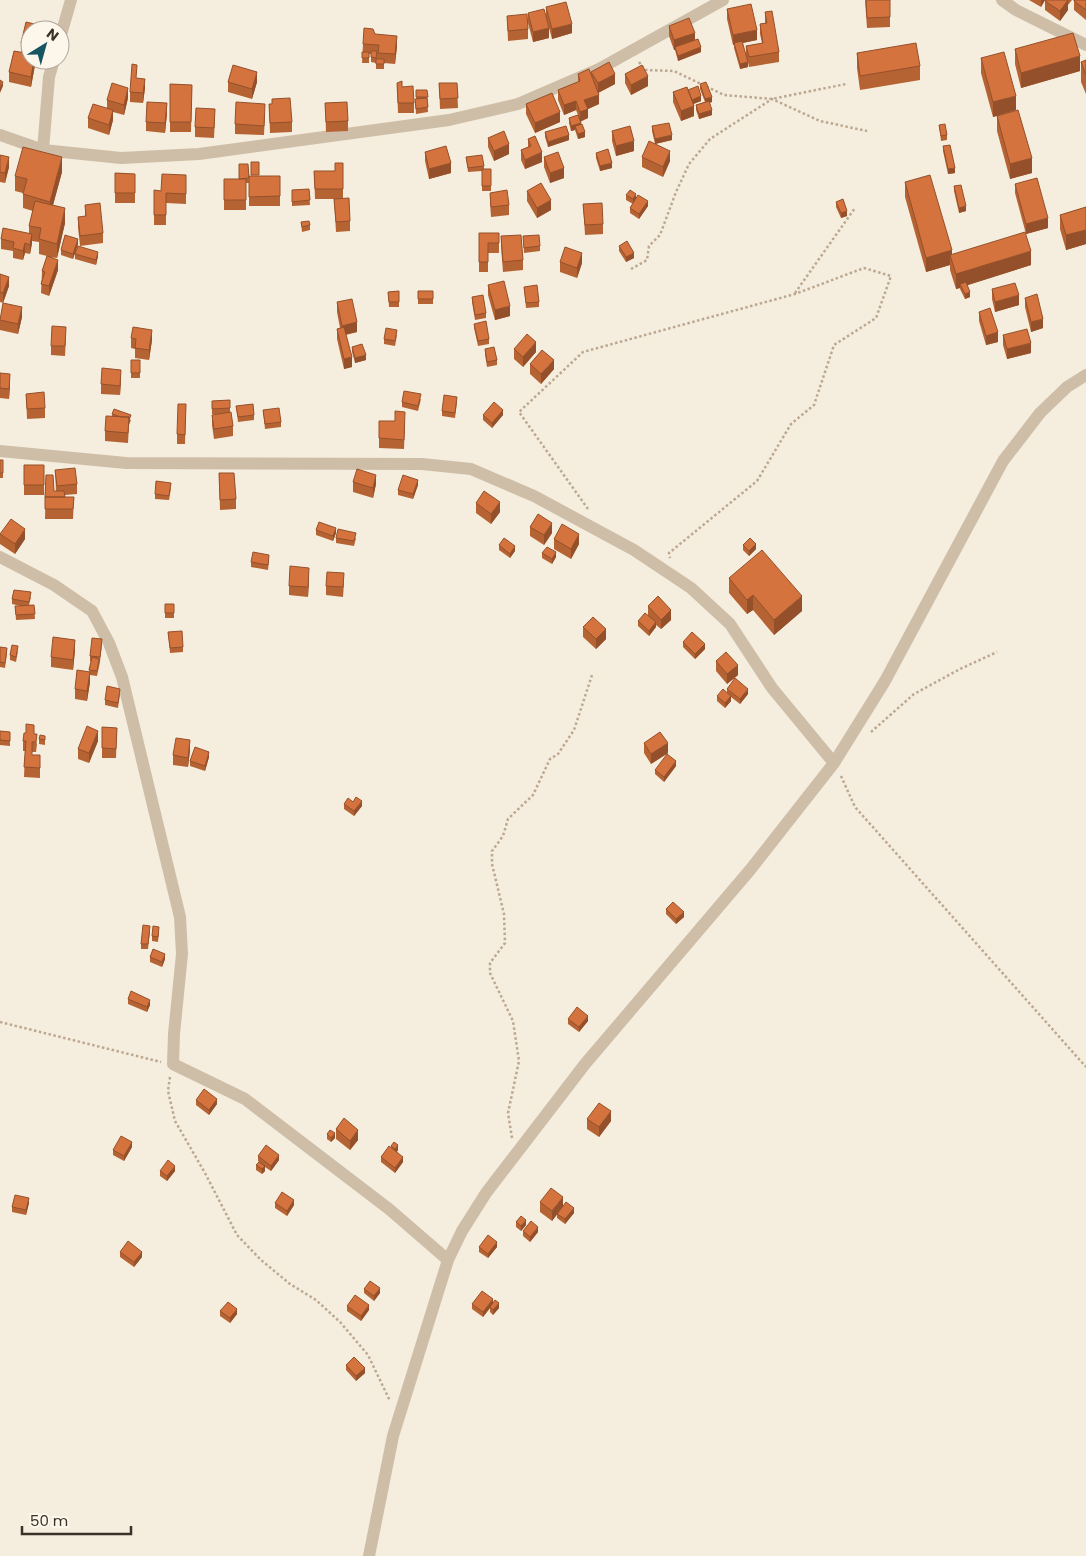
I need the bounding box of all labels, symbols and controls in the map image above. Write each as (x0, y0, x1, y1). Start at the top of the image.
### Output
north arrow (20, 20, 70, 70)
text: N (43, 23, 63, 46)
scale bar (22, 1504, 131, 1536)
text: 50 m (30, 1510, 68, 1531)

